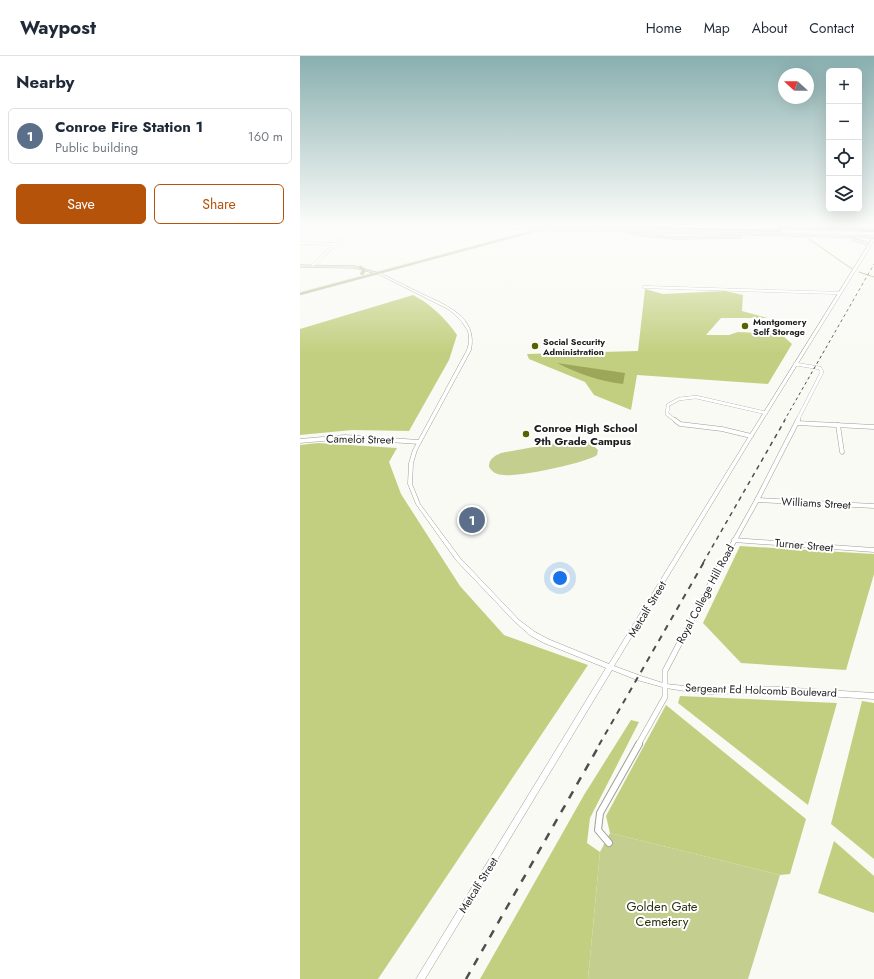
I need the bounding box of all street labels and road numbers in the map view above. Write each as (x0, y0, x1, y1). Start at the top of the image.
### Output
street label: Camelot Street (326, 430, 394, 448)
street label: Williams Street (781, 493, 851, 513)
street label: Turner Street (774, 534, 834, 556)
street label: Royal College Hill Road (672, 542, 738, 646)
street label: Metcalf Street (624, 578, 670, 640)
street label: Sergeant Ed Holcomb Boulevard (685, 679, 837, 701)
street label: Metcalf Street (455, 854, 502, 916)

